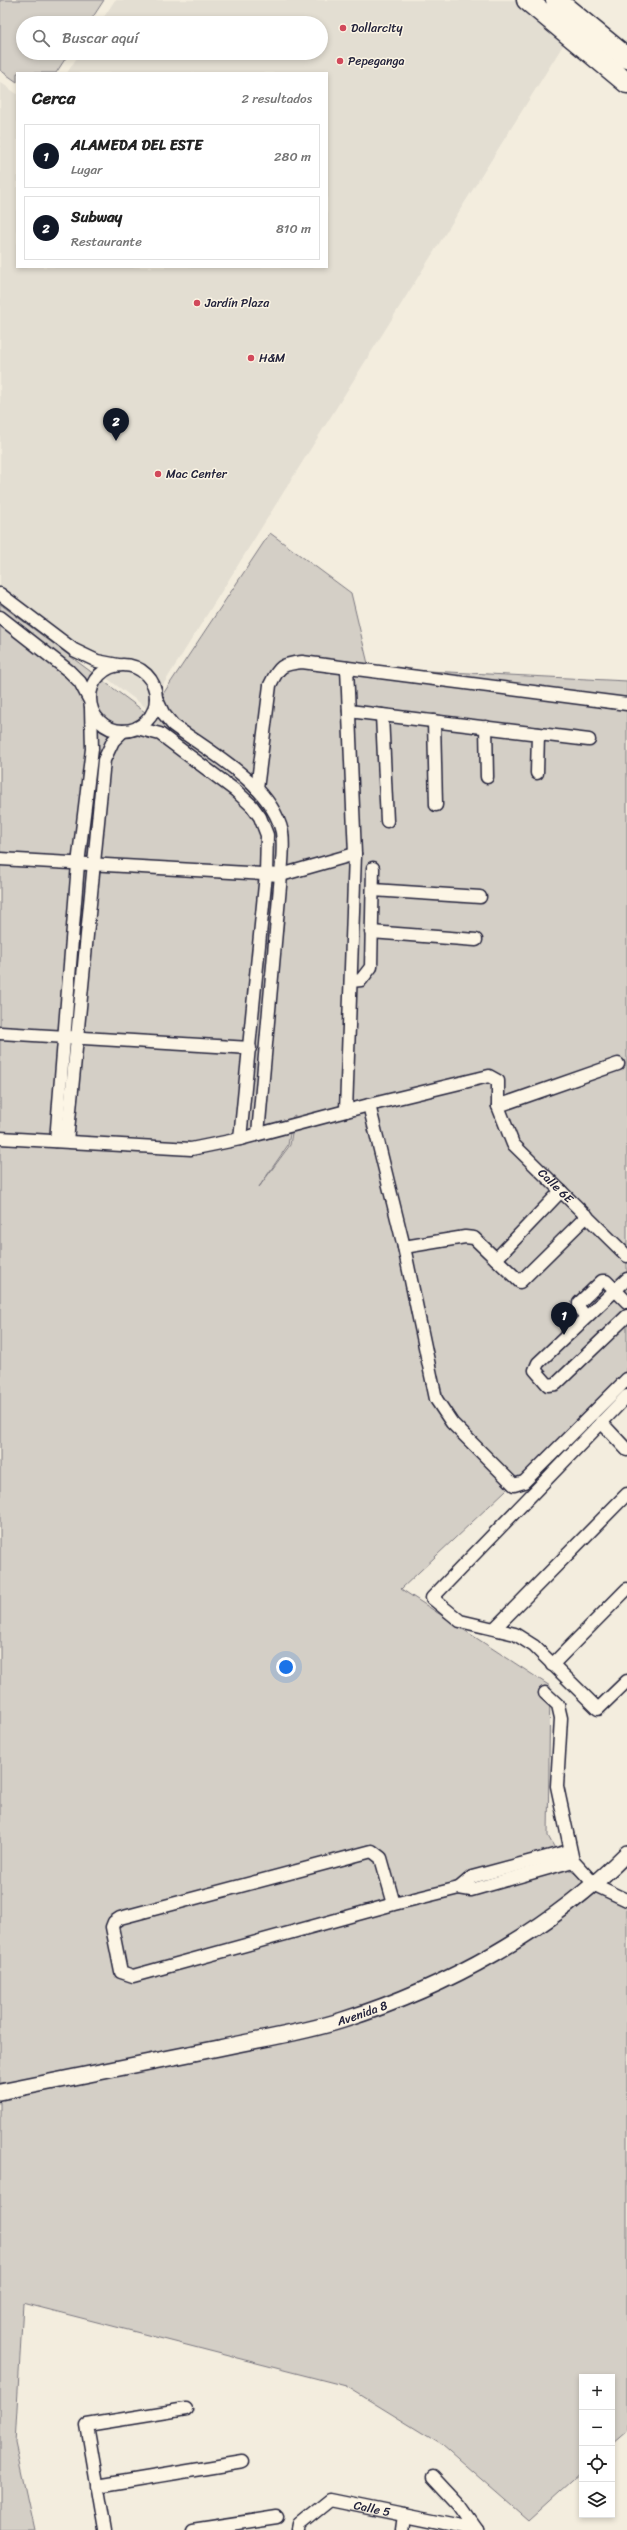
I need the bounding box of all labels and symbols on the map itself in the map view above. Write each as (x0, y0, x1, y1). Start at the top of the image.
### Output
place label: Dollarcity (351, 17, 404, 39)
marker: Dollarcity (338, 23, 348, 33)
place label: Pepeganga (348, 50, 405, 72)
marker: Pepeganga (335, 56, 345, 66)
place label: Jardín Plaza (204, 292, 270, 314)
marker: Jardín Plaza (192, 298, 202, 308)
place label: H&M (259, 347, 286, 369)
marker: H&M (246, 353, 256, 363)
pin: 2 (103, 408, 129, 441)
place label: Mac Center (166, 463, 228, 485)
marker: Mac Center (153, 469, 163, 479)
street label: Calle 6E (532, 1163, 580, 1210)
pin: 1 (551, 1302, 577, 1335)
your location (276, 1657, 296, 1677)
street label: Avenida 8 (333, 1994, 391, 2033)
street label: Calle 5 (352, 2494, 393, 2523)

